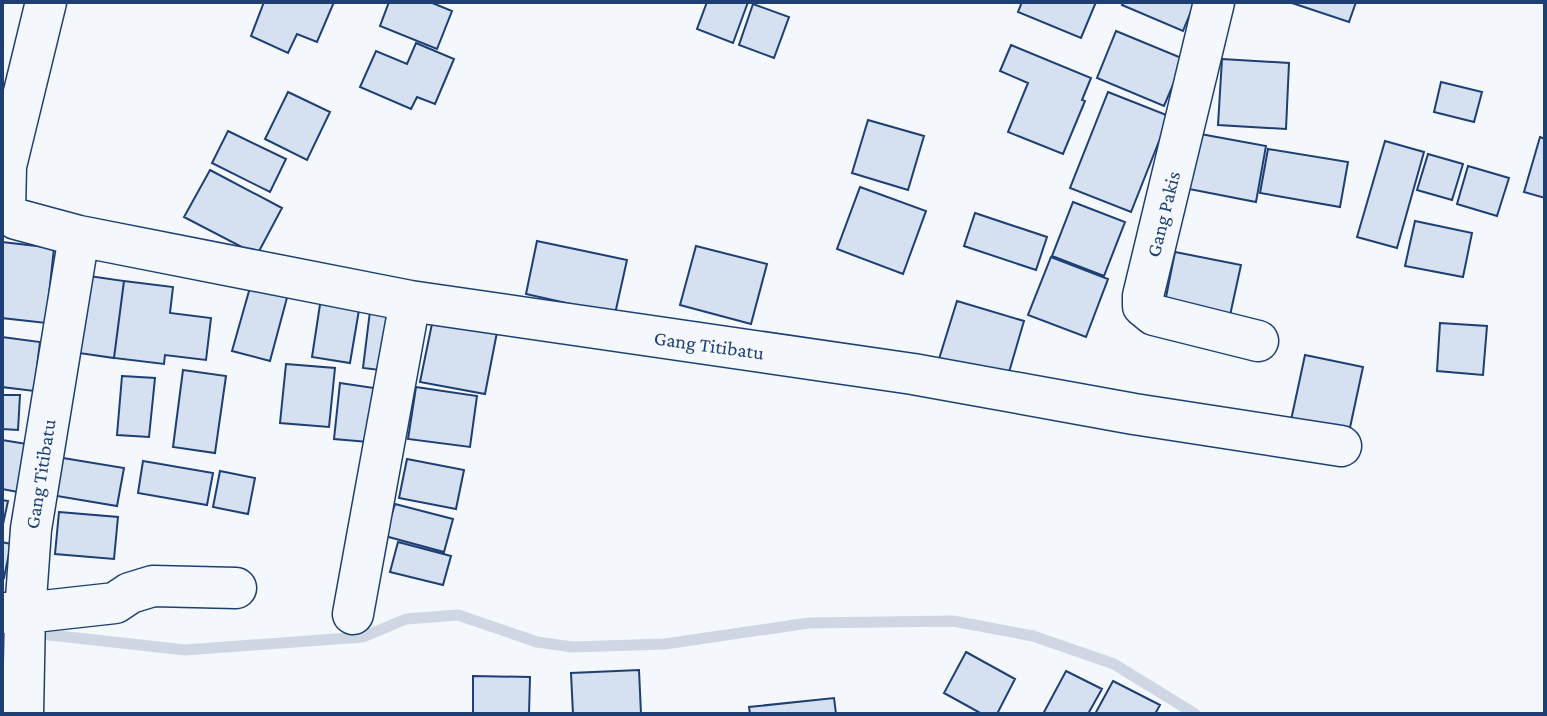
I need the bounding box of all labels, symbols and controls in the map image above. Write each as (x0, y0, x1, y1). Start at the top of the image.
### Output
street label: Gang Pakis (1142, 169, 1185, 259)
street label: Gang Titibatu (652, 326, 766, 365)
street label: Gang Titibatu (20, 417, 61, 531)

